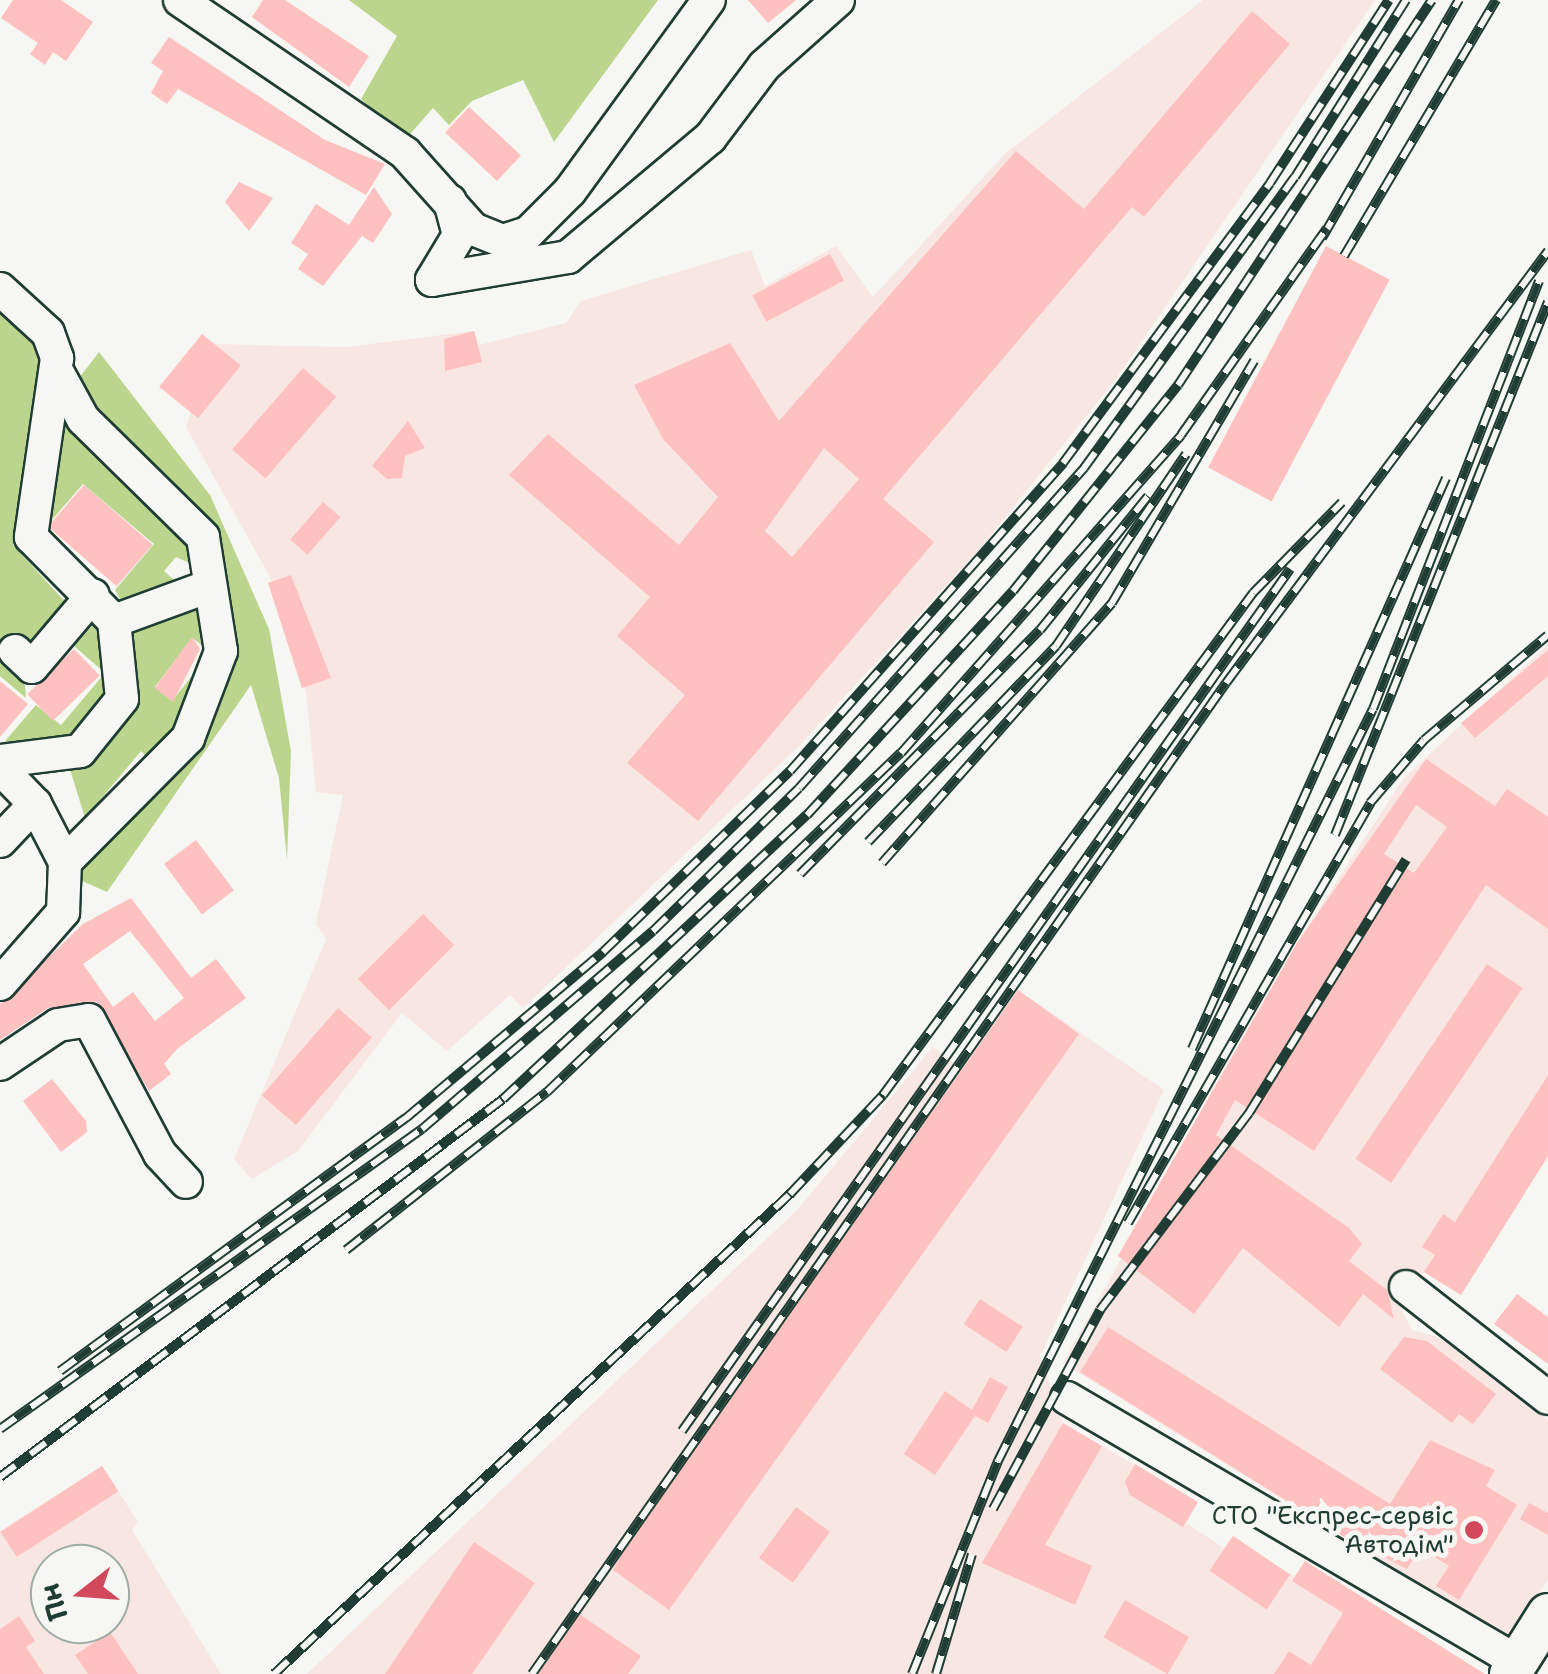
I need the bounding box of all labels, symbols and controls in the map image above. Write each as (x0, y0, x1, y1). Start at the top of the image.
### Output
place label: СТО "Експрес-сервіс Автодім" (1212, 1501, 1454, 1560)
marker: СТО "Експрес-сервіс Автодім" (1463, 1519, 1485, 1541)
north arrow (30, 1544, 130, 1644)
text: Пн (30, 1579, 77, 1625)

